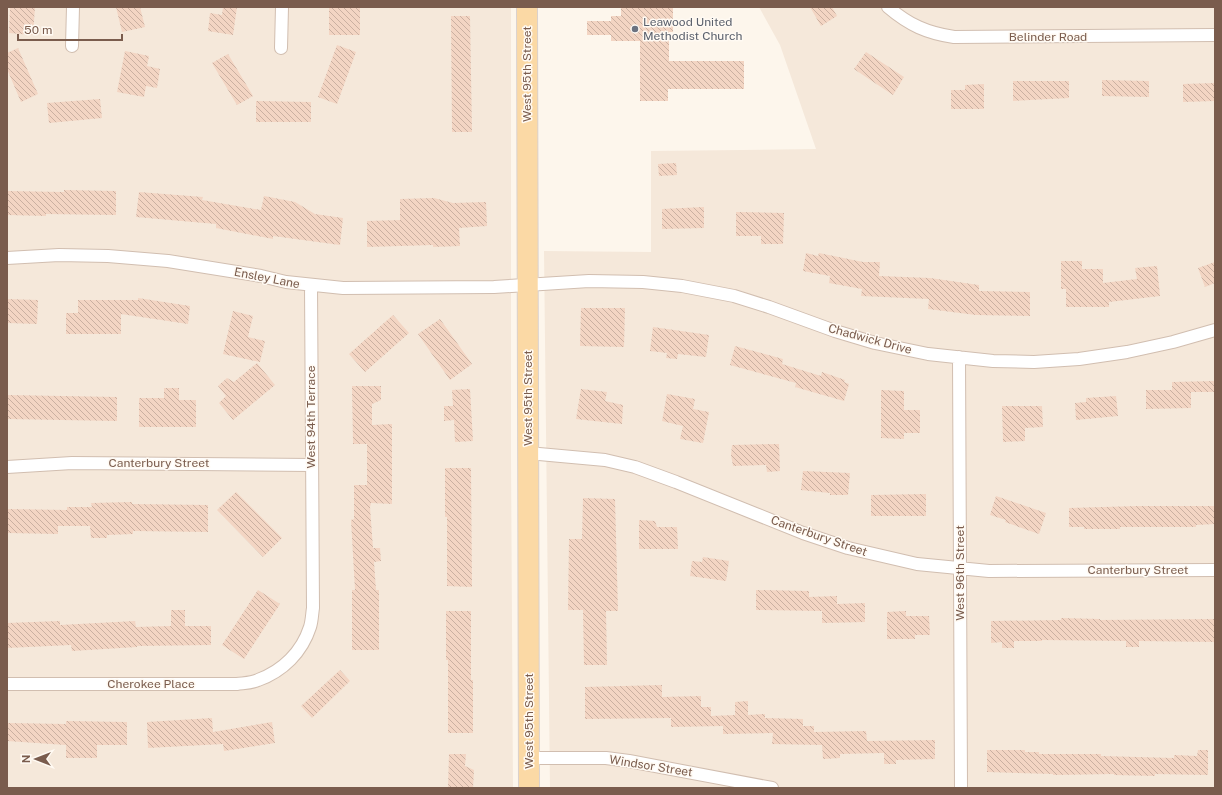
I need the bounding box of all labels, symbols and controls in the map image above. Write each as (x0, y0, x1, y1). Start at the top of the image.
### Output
place label: Leawood United Methodist Church (643, 15, 742, 43)
scale bar (18, 16, 122, 42)
text: 50 m (24, 23, 52, 37)
marker: Leawood United Methodist Church (630, 24, 640, 34)
street label: West 95th Street (520, 26, 534, 122)
street label: Belinder Road (1009, 30, 1087, 44)
street label: Ensley Lane (233, 265, 301, 291)
street label: Chadwick Drive (827, 321, 914, 357)
street label: West 95th Street (521, 350, 535, 446)
street label: West 94th Terrace (304, 365, 318, 468)
street label: Canterbury Street (109, 456, 210, 470)
street label: Canterbury Street (769, 513, 869, 559)
street label: West 96th Street (953, 525, 967, 621)
street label: Canterbury Street (1088, 563, 1189, 577)
street label: West 95th Street (522, 673, 536, 769)
street label: Cherokee Place (107, 677, 195, 691)
north arrow (16, 739, 56, 779)
street label: Windsor Street (608, 753, 694, 780)
text: N (20, 755, 32, 763)

